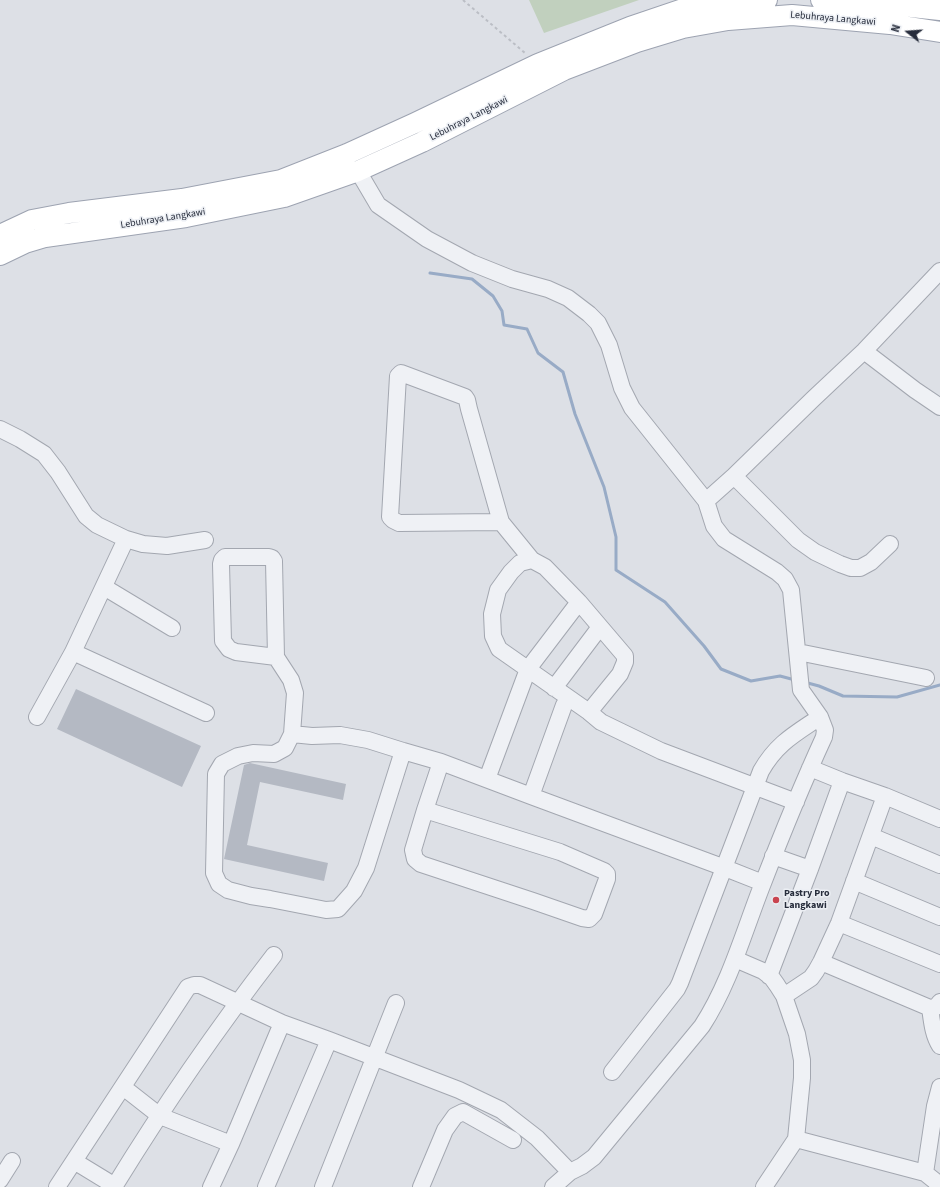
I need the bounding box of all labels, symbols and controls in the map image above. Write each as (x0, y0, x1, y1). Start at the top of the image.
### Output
street label: Lebuhraya Langkawi (790, 9, 876, 29)
north arrow (888, 12, 928, 52)
text: N (888, 23, 904, 34)
street label: Lebuhraya Langkawi (428, 94, 510, 144)
street label: Lebuhraya Langkawi (120, 206, 206, 232)
place label: Pastry Pro Langkawi (784, 888, 830, 912)
marker: Pastry Pro Langkawi (771, 895, 781, 905)

